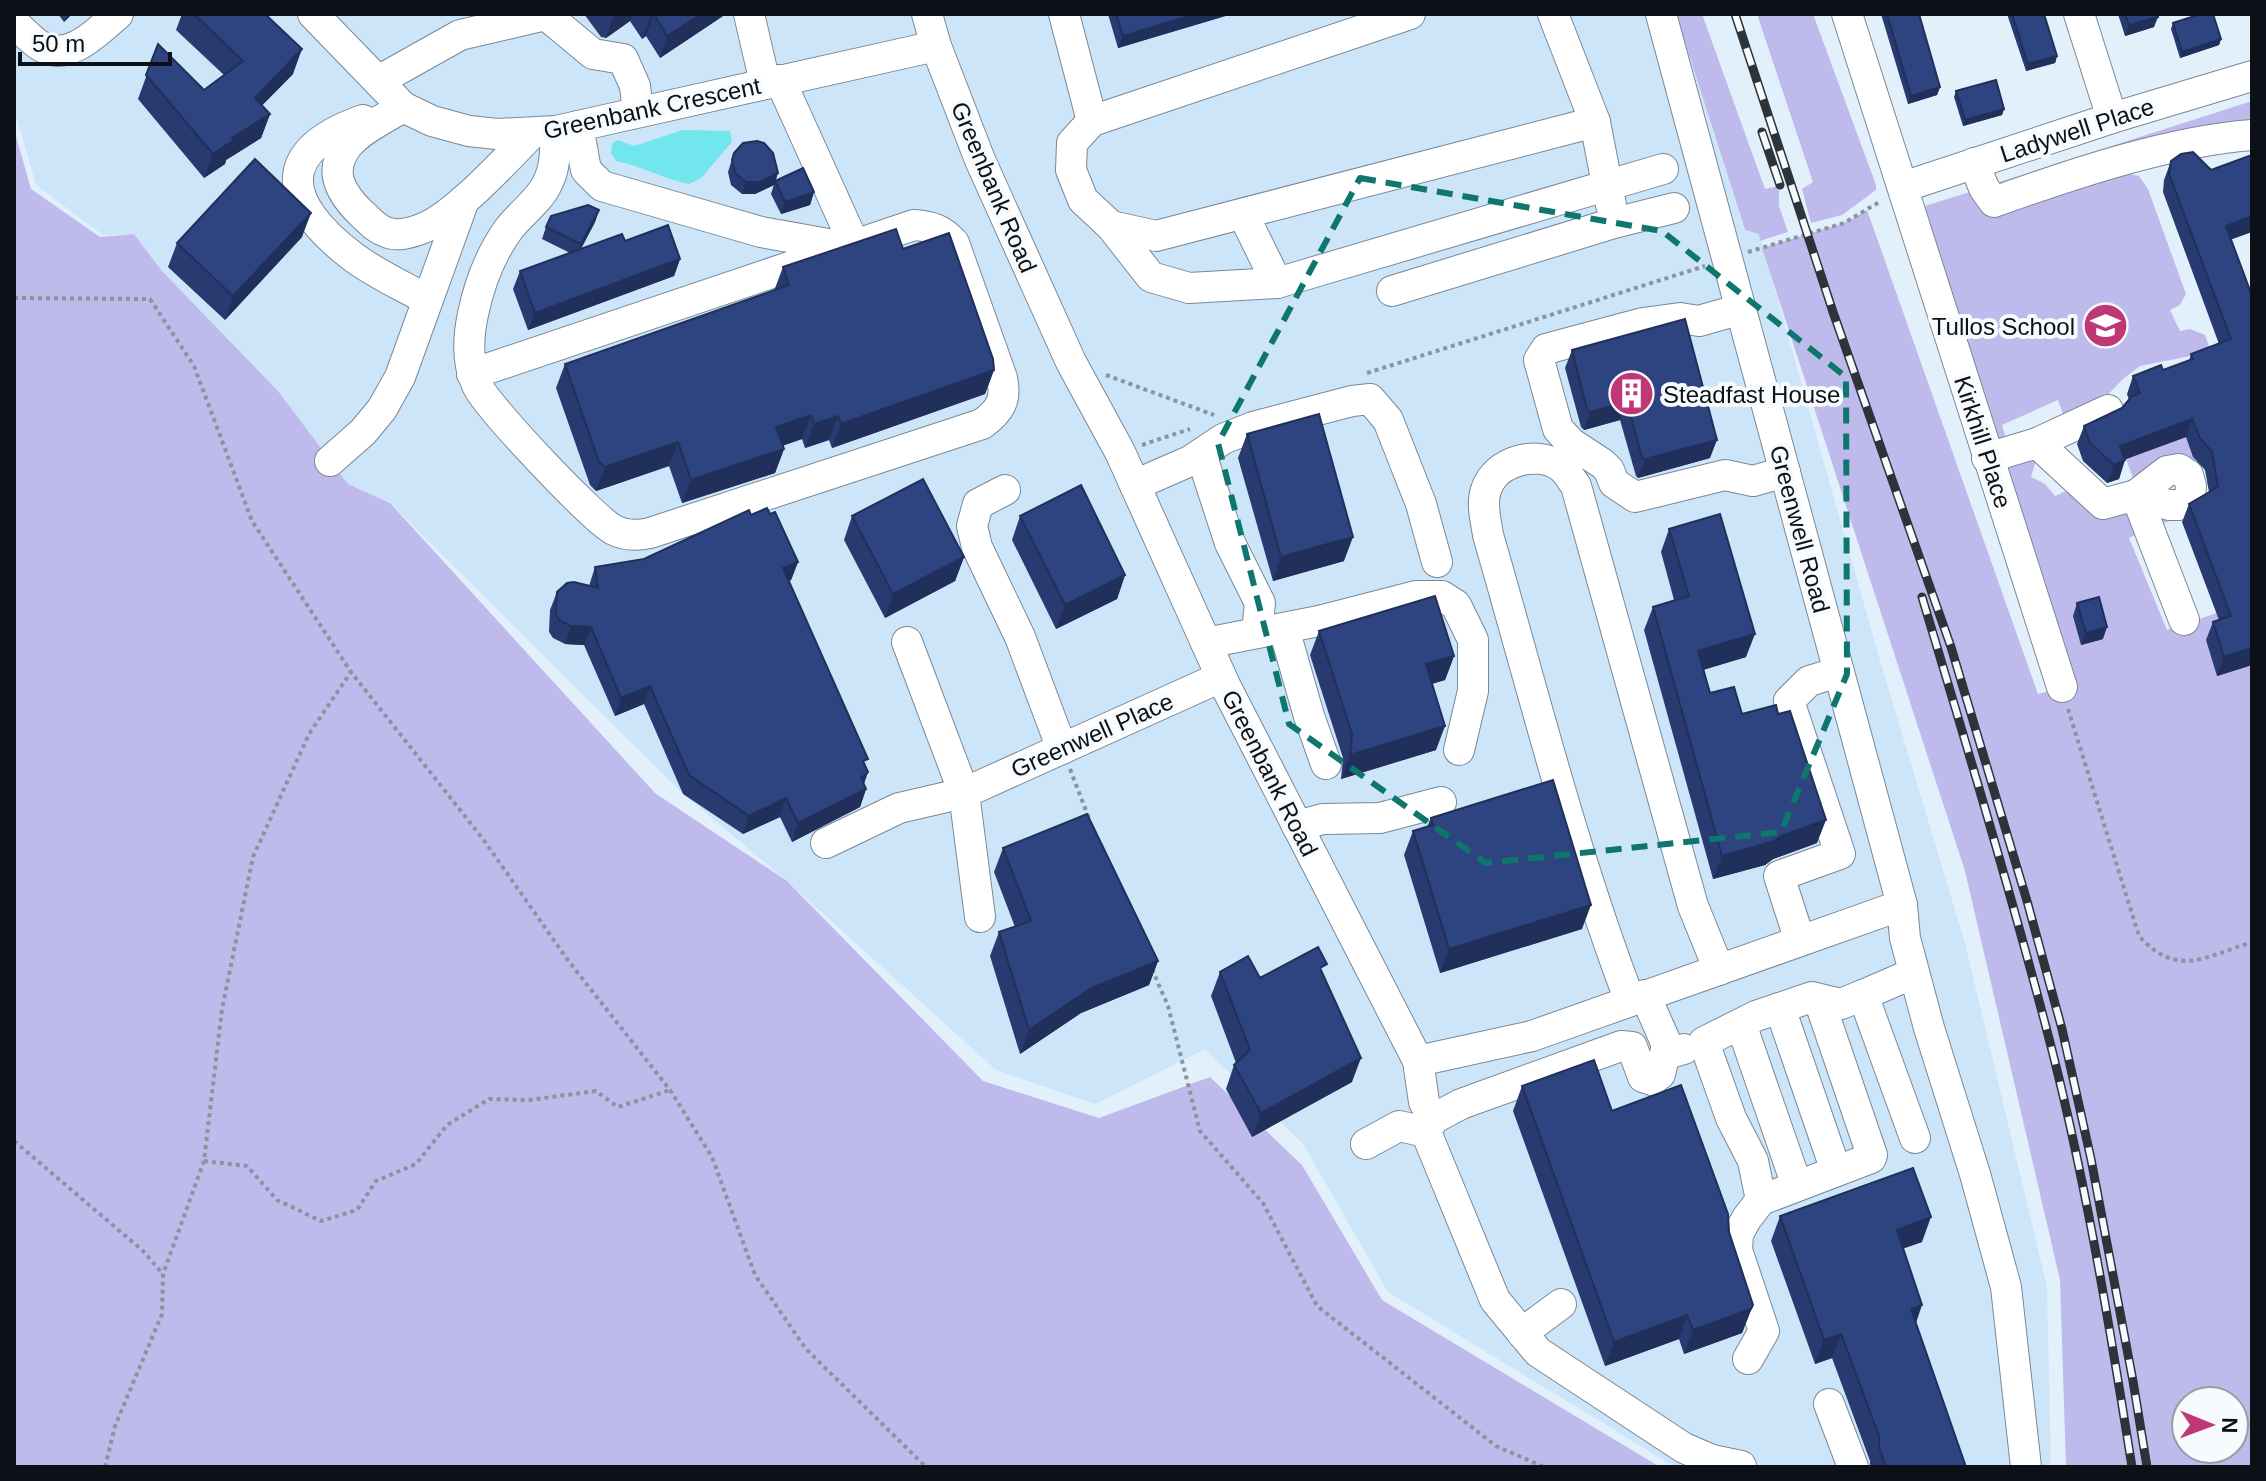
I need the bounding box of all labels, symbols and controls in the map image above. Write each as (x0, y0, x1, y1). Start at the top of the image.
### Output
scale bar (20, 16, 170, 66)
text: 50 m (32, 30, 85, 57)
street label: Greenbank Crescent (541, 72, 763, 144)
street label: Ladywell Place (1997, 92, 2157, 168)
street label: Greenbank Road (946, 98, 1042, 276)
school or university icon: Tullos School (2082, 302, 2130, 350)
place label: Tullos School (1932, 313, 2075, 340)
building icon: Steadfast House (1608, 370, 1656, 418)
street label: Kirkhill Place (1949, 372, 2017, 512)
place label: Steadfast House (1663, 381, 1840, 408)
street label: Greenwell Road (1765, 442, 1835, 616)
street label: Greenbank Road (1216, 685, 1324, 861)
street label: Greenwell Place (1007, 687, 1177, 783)
north arrow (2170, 1385, 2250, 1465)
text: N (2217, 1417, 2242, 1434)

